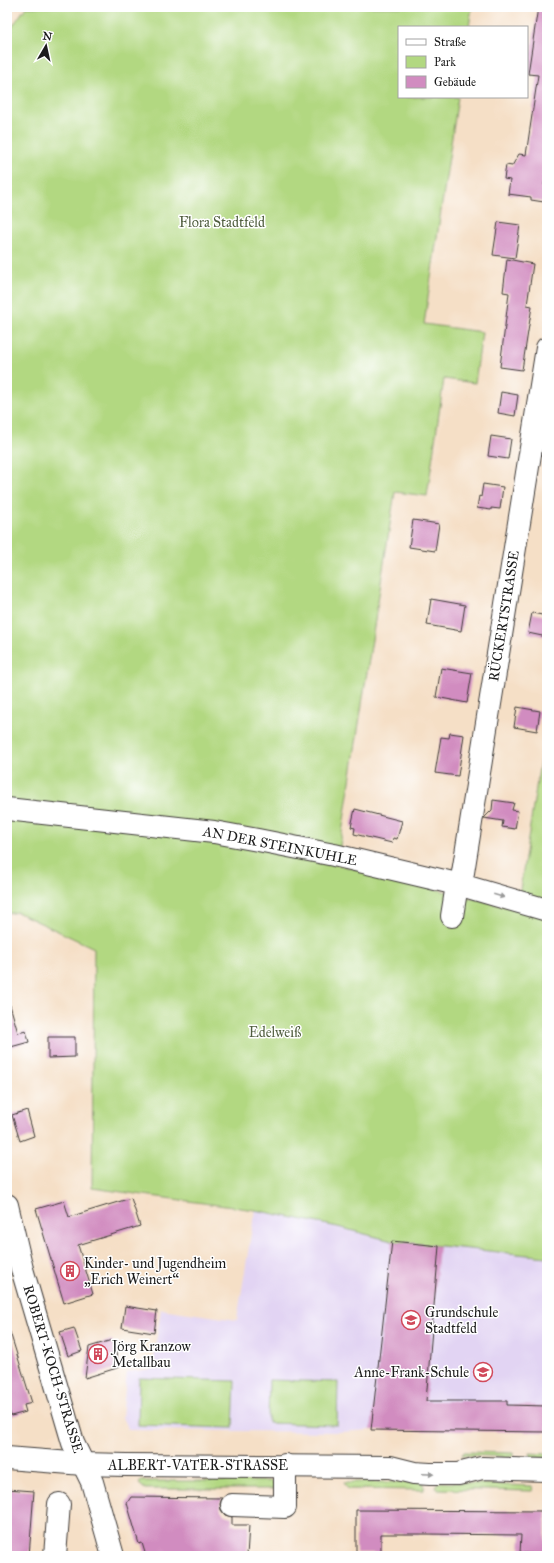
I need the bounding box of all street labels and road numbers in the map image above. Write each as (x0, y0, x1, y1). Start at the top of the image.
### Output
street label: RÜCKERTSTRASSE (483, 549, 523, 683)
street label: AN DER STEINKUHLE (200, 823, 359, 869)
street label: ROBERT-KOCH-STRASSE (19, 1283, 87, 1455)
street label: ALBERT-VATER-STRASSE (107, 1457, 288, 1474)

